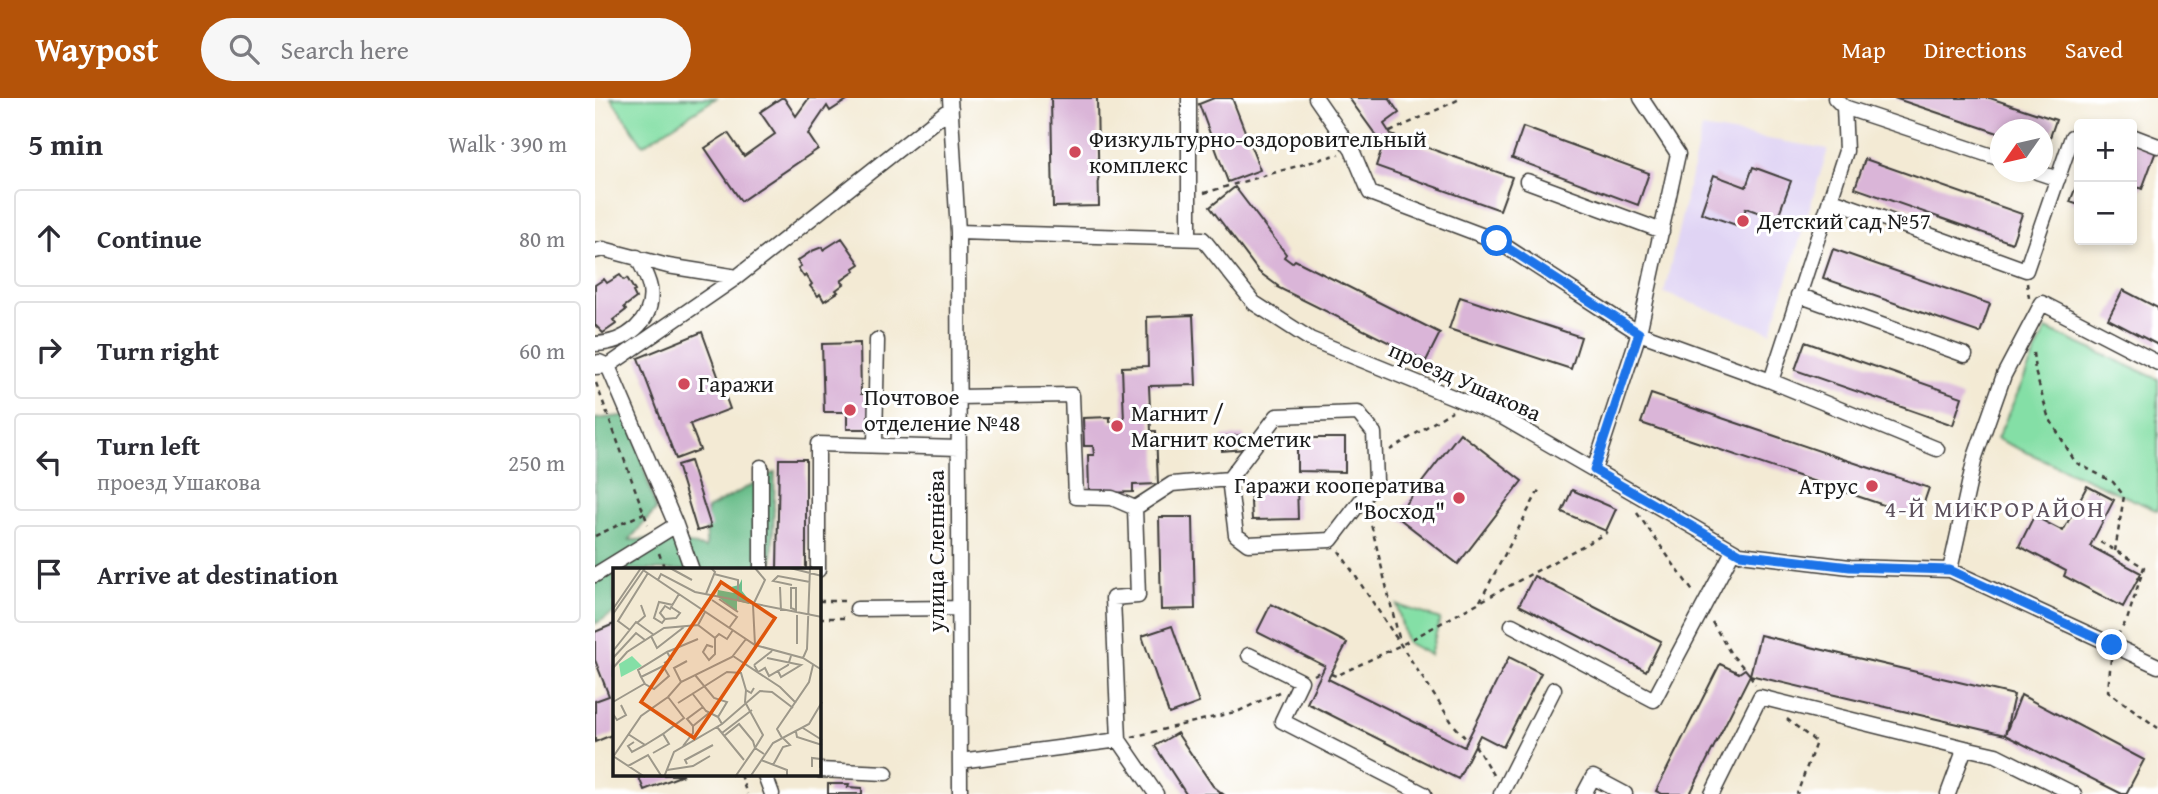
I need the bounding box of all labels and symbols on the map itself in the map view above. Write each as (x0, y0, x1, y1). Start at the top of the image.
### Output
north arrow (1990, 119, 2053, 182)
place label: Физкультурно-оздоровительный комплекс (1089, 122, 1427, 181)
marker: Физкультурно-оздоровительный комплекс (1067, 144, 1083, 160)
place label: Детский сад №57 (1756, 204, 1931, 237)
marker: Детский сад №57 (1735, 213, 1751, 229)
route start (1481, 225, 1512, 256)
street label: проезд Ушакова (1384, 332, 1547, 429)
place label: Гаражи (698, 367, 774, 400)
marker: Гаражи (676, 376, 692, 392)
place label: Почтовое отделение №48 (864, 380, 1020, 439)
place label: Магнит / Магнит косметик (1131, 396, 1311, 455)
marker: Почтовое отделение №48 (842, 402, 858, 418)
marker: Магнит / Магнит косметик (1109, 418, 1125, 434)
place label: Гаражи кооператива "Восход" (1234, 468, 1445, 527)
place label: Атрус (1799, 469, 1858, 502)
street label: улица Слепнёва (919, 470, 952, 633)
marker: Атрус (1864, 478, 1880, 494)
marker: Гаражи кооператива "Восход" (1451, 490, 1467, 506)
district label: 4-Й МИКРОРАЙОН (1885, 491, 2105, 526)
inset map (613, 568, 821, 776)
route end (2096, 629, 2127, 660)

